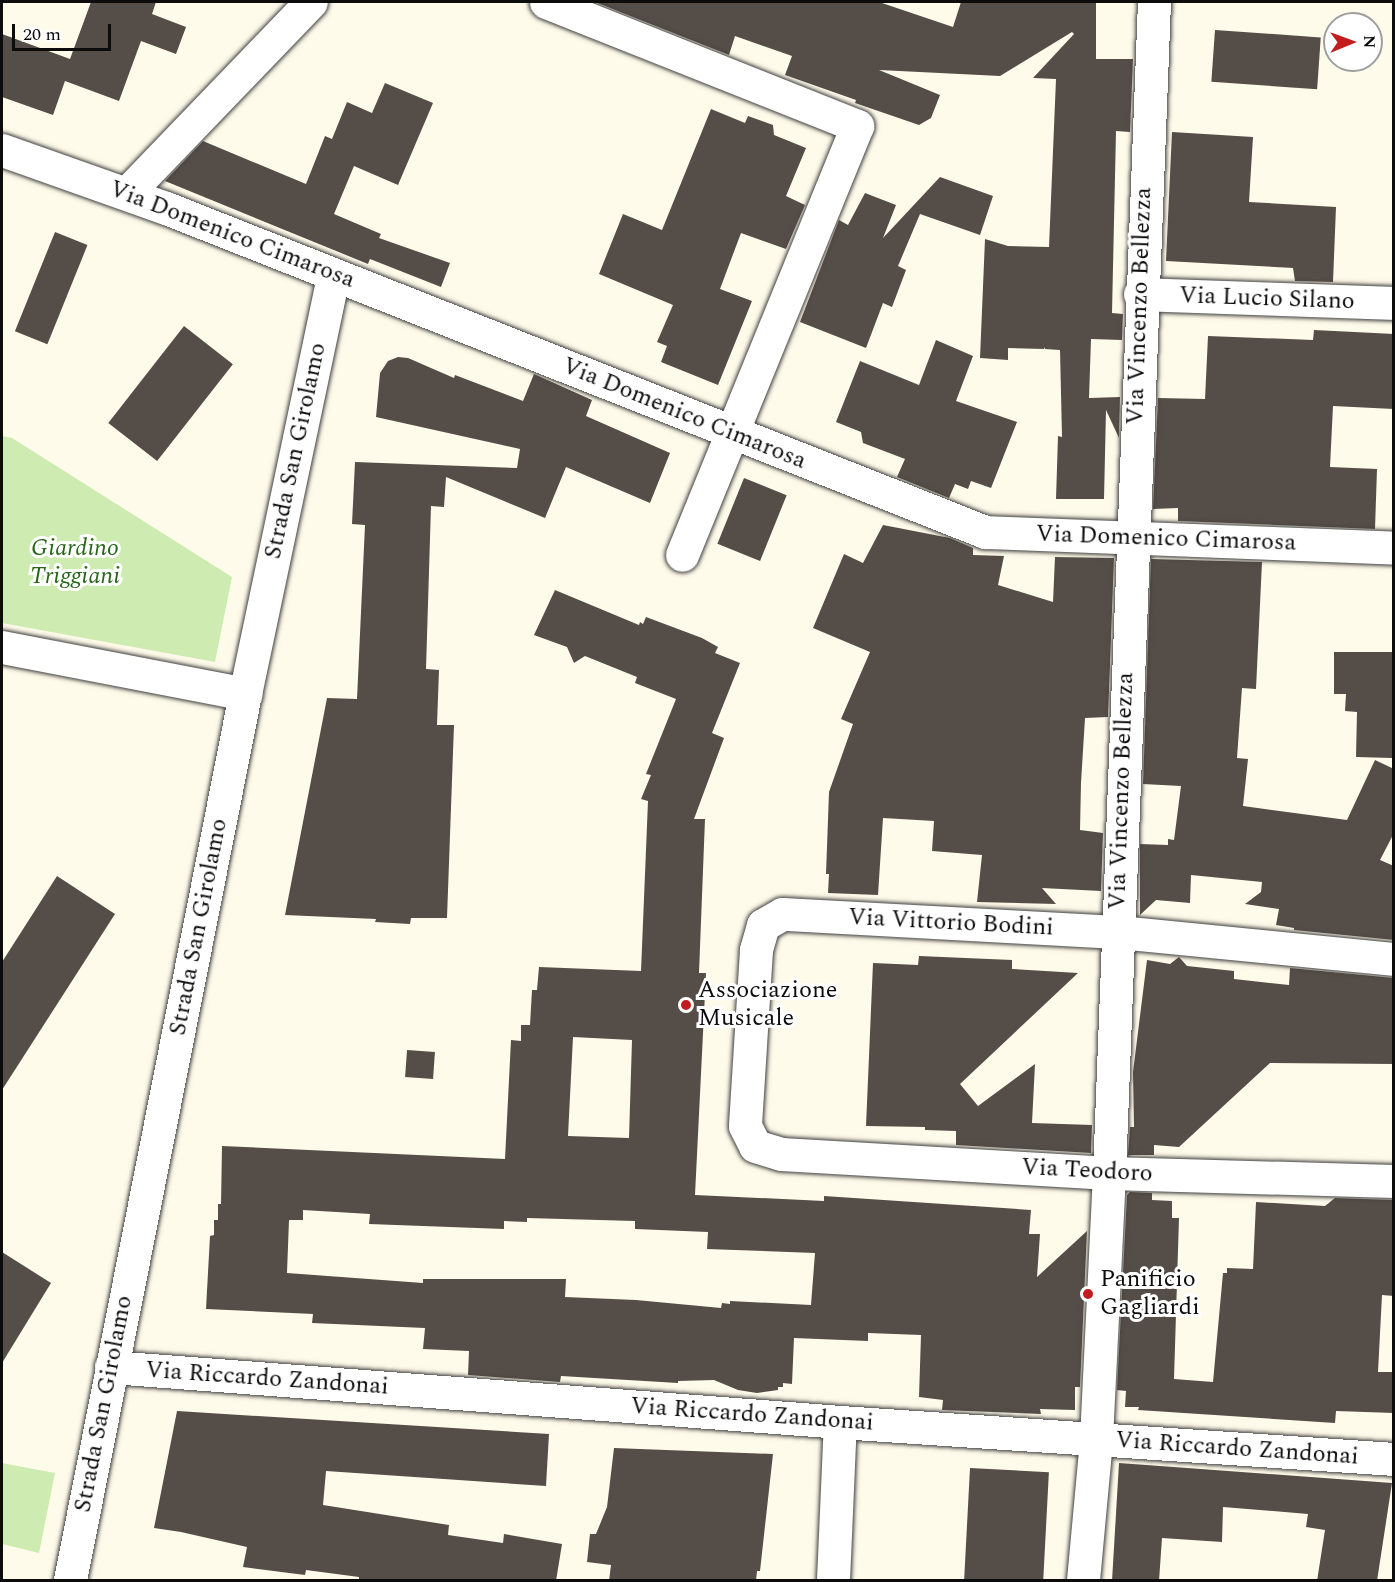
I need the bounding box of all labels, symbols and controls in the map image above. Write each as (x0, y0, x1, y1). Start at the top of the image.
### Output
scale bar (15, 12, 114, 50)
north arrow (1323, 12, 1383, 72)
text: 20 m (23, 21, 61, 48)
text: N (1357, 35, 1381, 48)
street label: Via Domenico Cimarosa (105, 175, 359, 295)
street label: Via Vincenzo Bellezza (1121, 187, 1159, 425)
street label: Via Lucio Silano (1179, 282, 1355, 316)
street label: Strada San Girolamo (259, 340, 333, 562)
street label: Via Domenico Cimarosa (558, 352, 810, 476)
street label: Via Domenico Cimarosa (1035, 520, 1297, 558)
park label: Giardino Triggiani (30, 535, 120, 591)
street label: Via Vincenzo Bellezza (1103, 672, 1141, 910)
street label: Strada San Girolamo (164, 816, 234, 1038)
street label: Via Vittorio Bodini (848, 903, 1054, 943)
place label: Associazione Musicale (698, 977, 837, 1033)
marker: Associazione Musicale (679, 998, 693, 1012)
street label: Via Teodoro (1021, 1153, 1153, 1189)
place label: Panificio Gagliardi (1100, 1266, 1200, 1322)
marker: Panificio Gagliardi (1081, 1287, 1095, 1301)
street label: Strada San Girolamo (69, 1293, 139, 1515)
street label: Via Riccardo Zandonai (144, 1356, 390, 1402)
street label: Via Riccardo Zandonai (629, 1392, 875, 1438)
street label: Via Riccardo Zandonai (1114, 1426, 1360, 1472)

